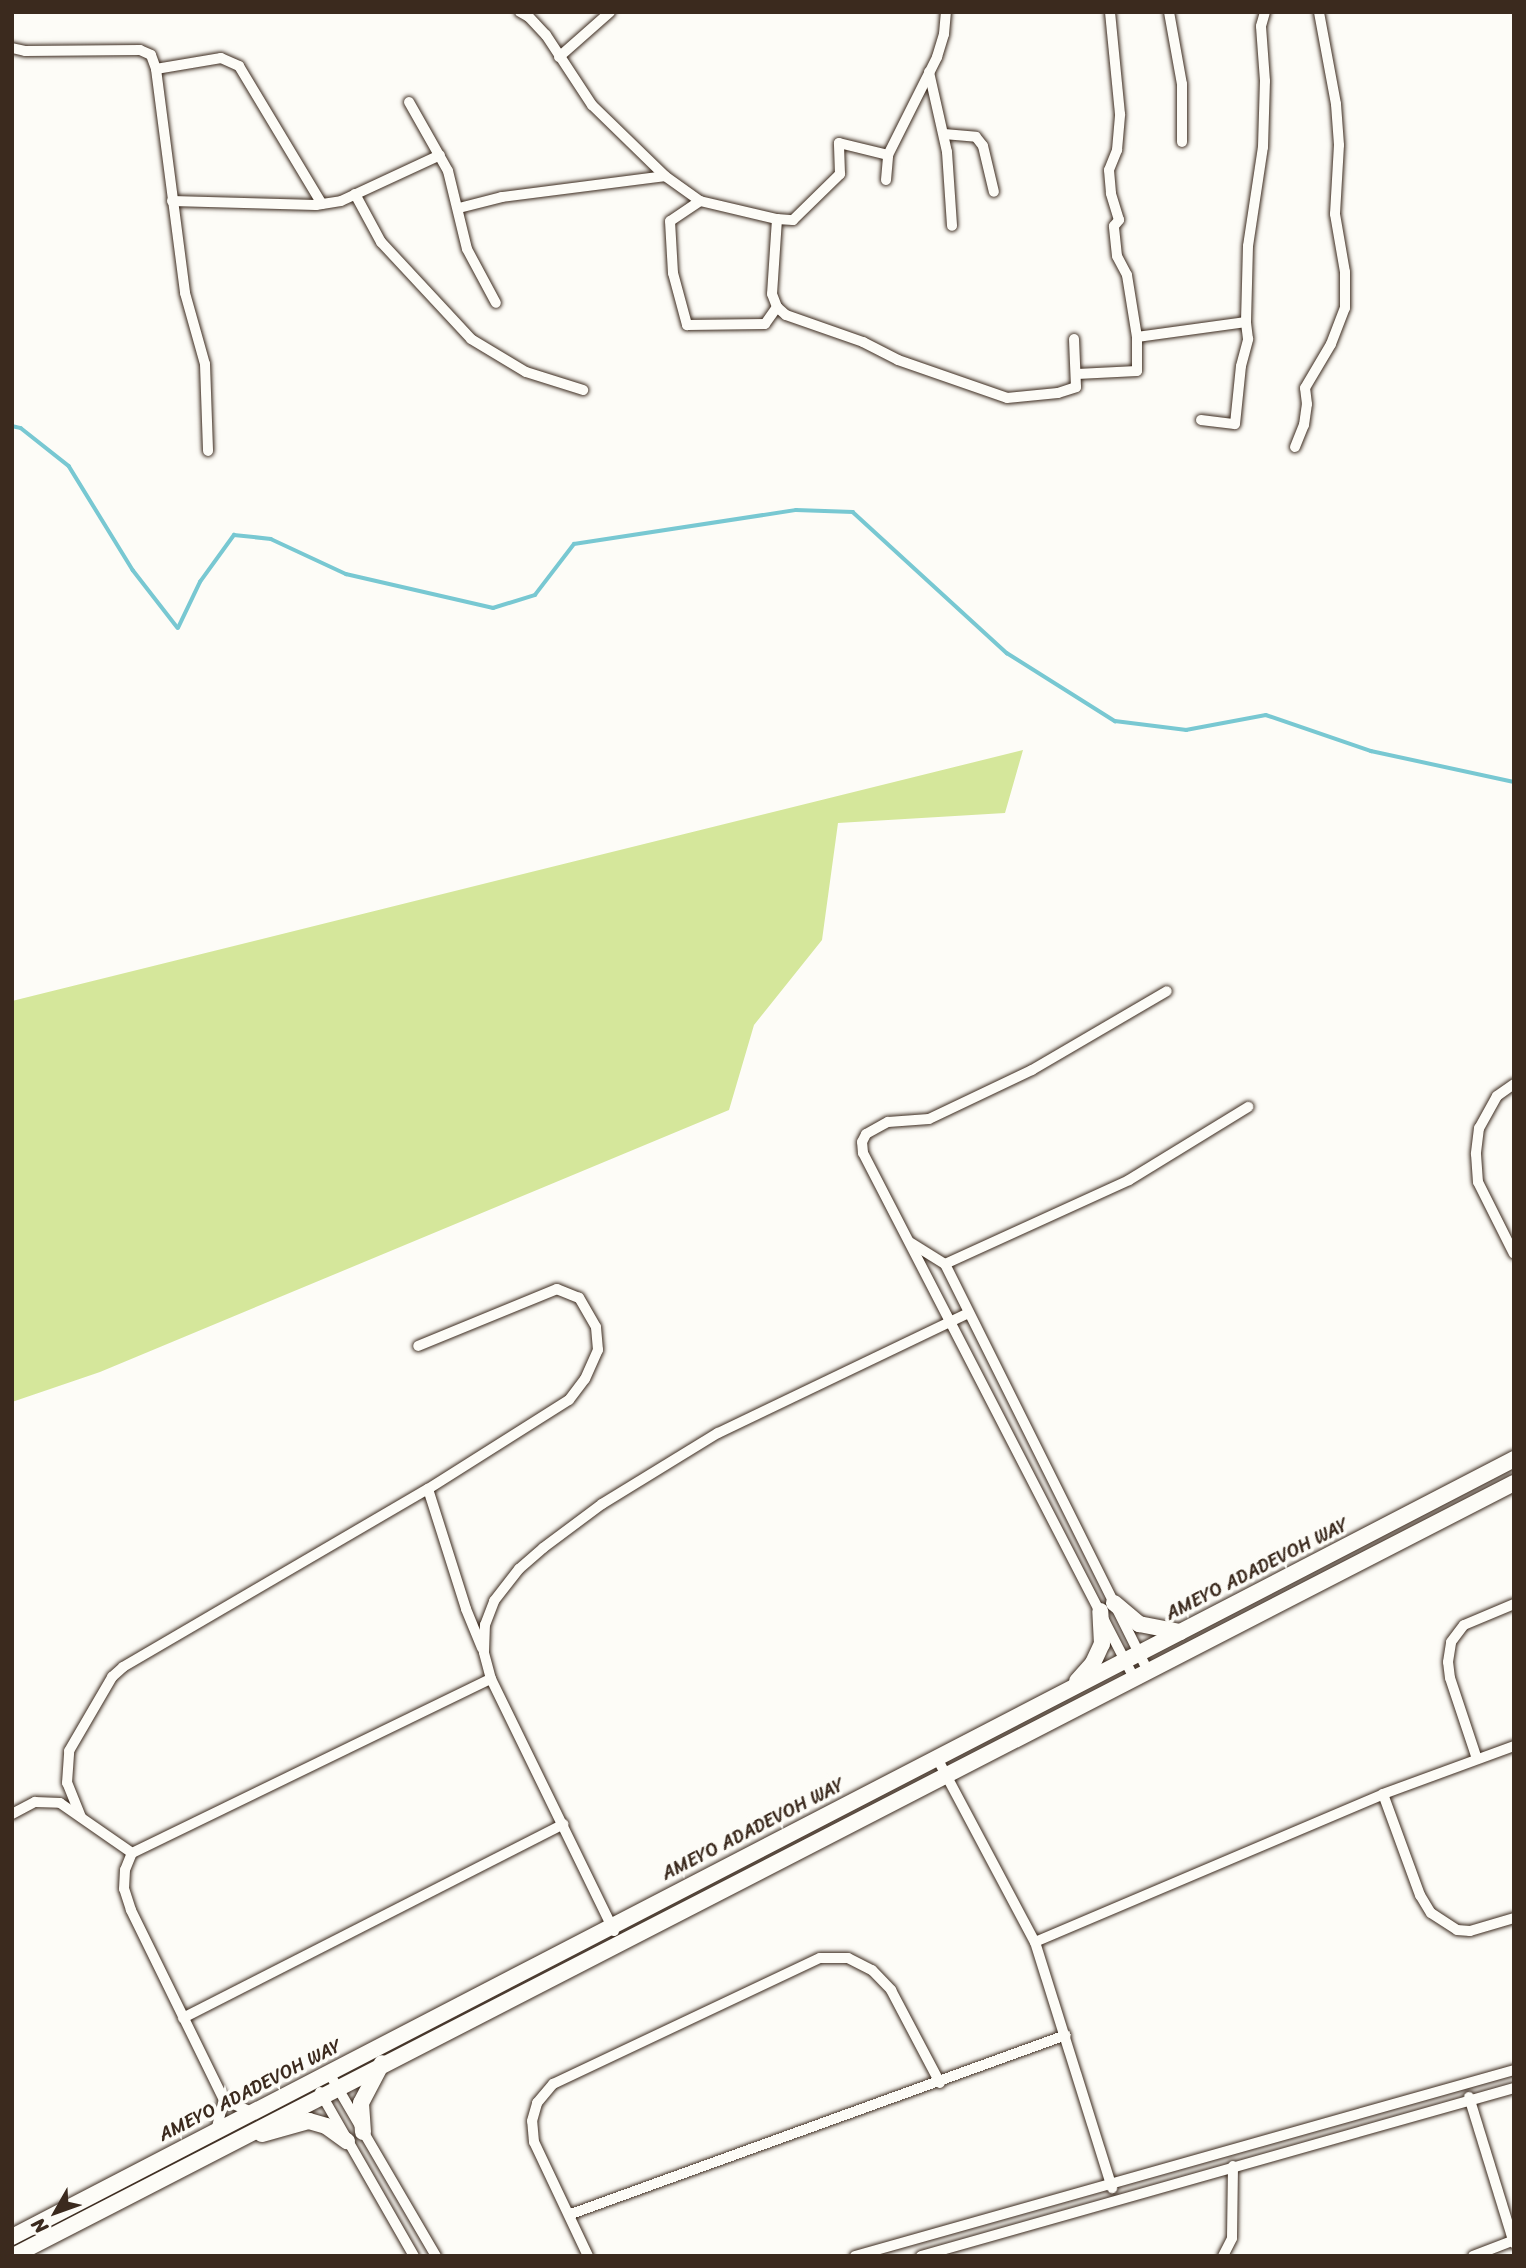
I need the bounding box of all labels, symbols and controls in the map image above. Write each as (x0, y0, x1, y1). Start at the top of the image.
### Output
street label: AMEYO ADADEVOH WAY (1162, 1513, 1352, 1625)
street label: AMEYO ADADEVOH WAY (658, 1773, 848, 1885)
street label: AMEYO ADADEVOH WAY (155, 2034, 345, 2146)
north arrow (21, 2177, 91, 2247)
text: N (23, 2210, 56, 2241)

